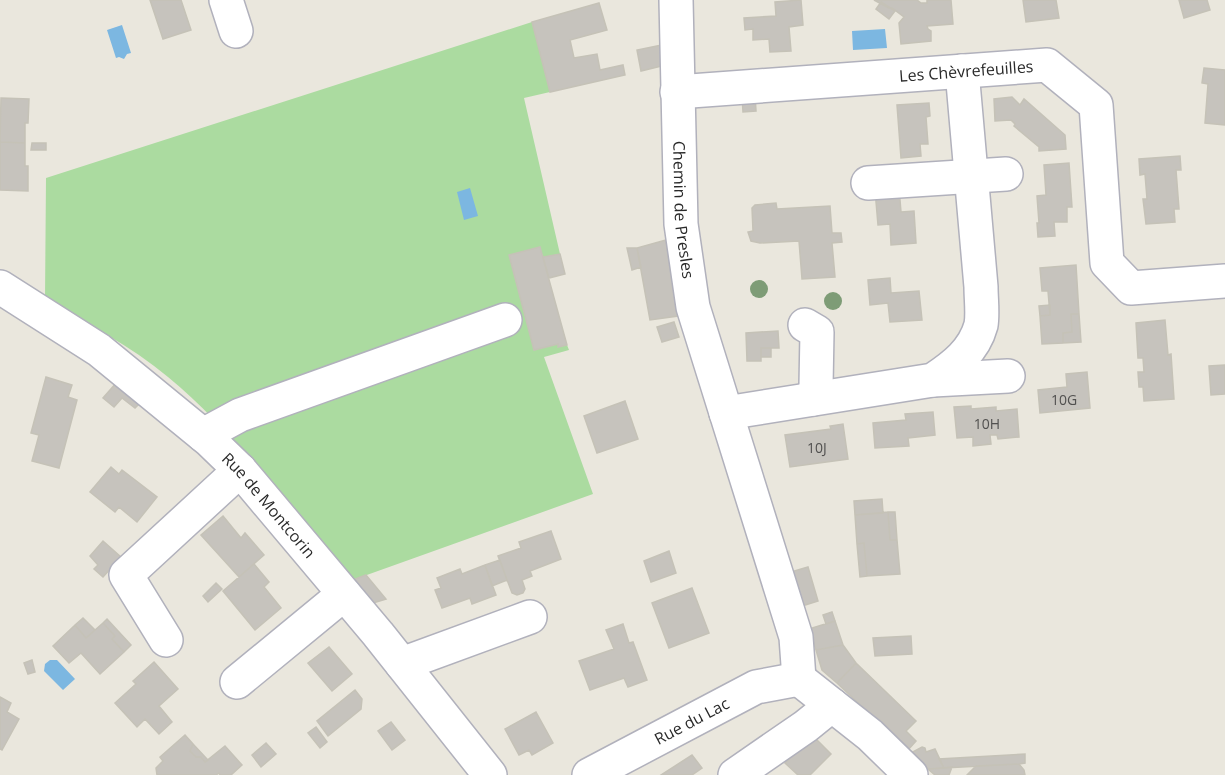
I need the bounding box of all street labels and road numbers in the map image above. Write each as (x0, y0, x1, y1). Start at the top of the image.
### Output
street label: Les Chèvrefeuilles (898, 55, 1034, 87)
street label: Chemin de Presles (668, 141, 700, 280)
street label: Rue de Montcorin (217, 447, 320, 563)
street label: Rue du Lac (650, 692, 733, 750)

